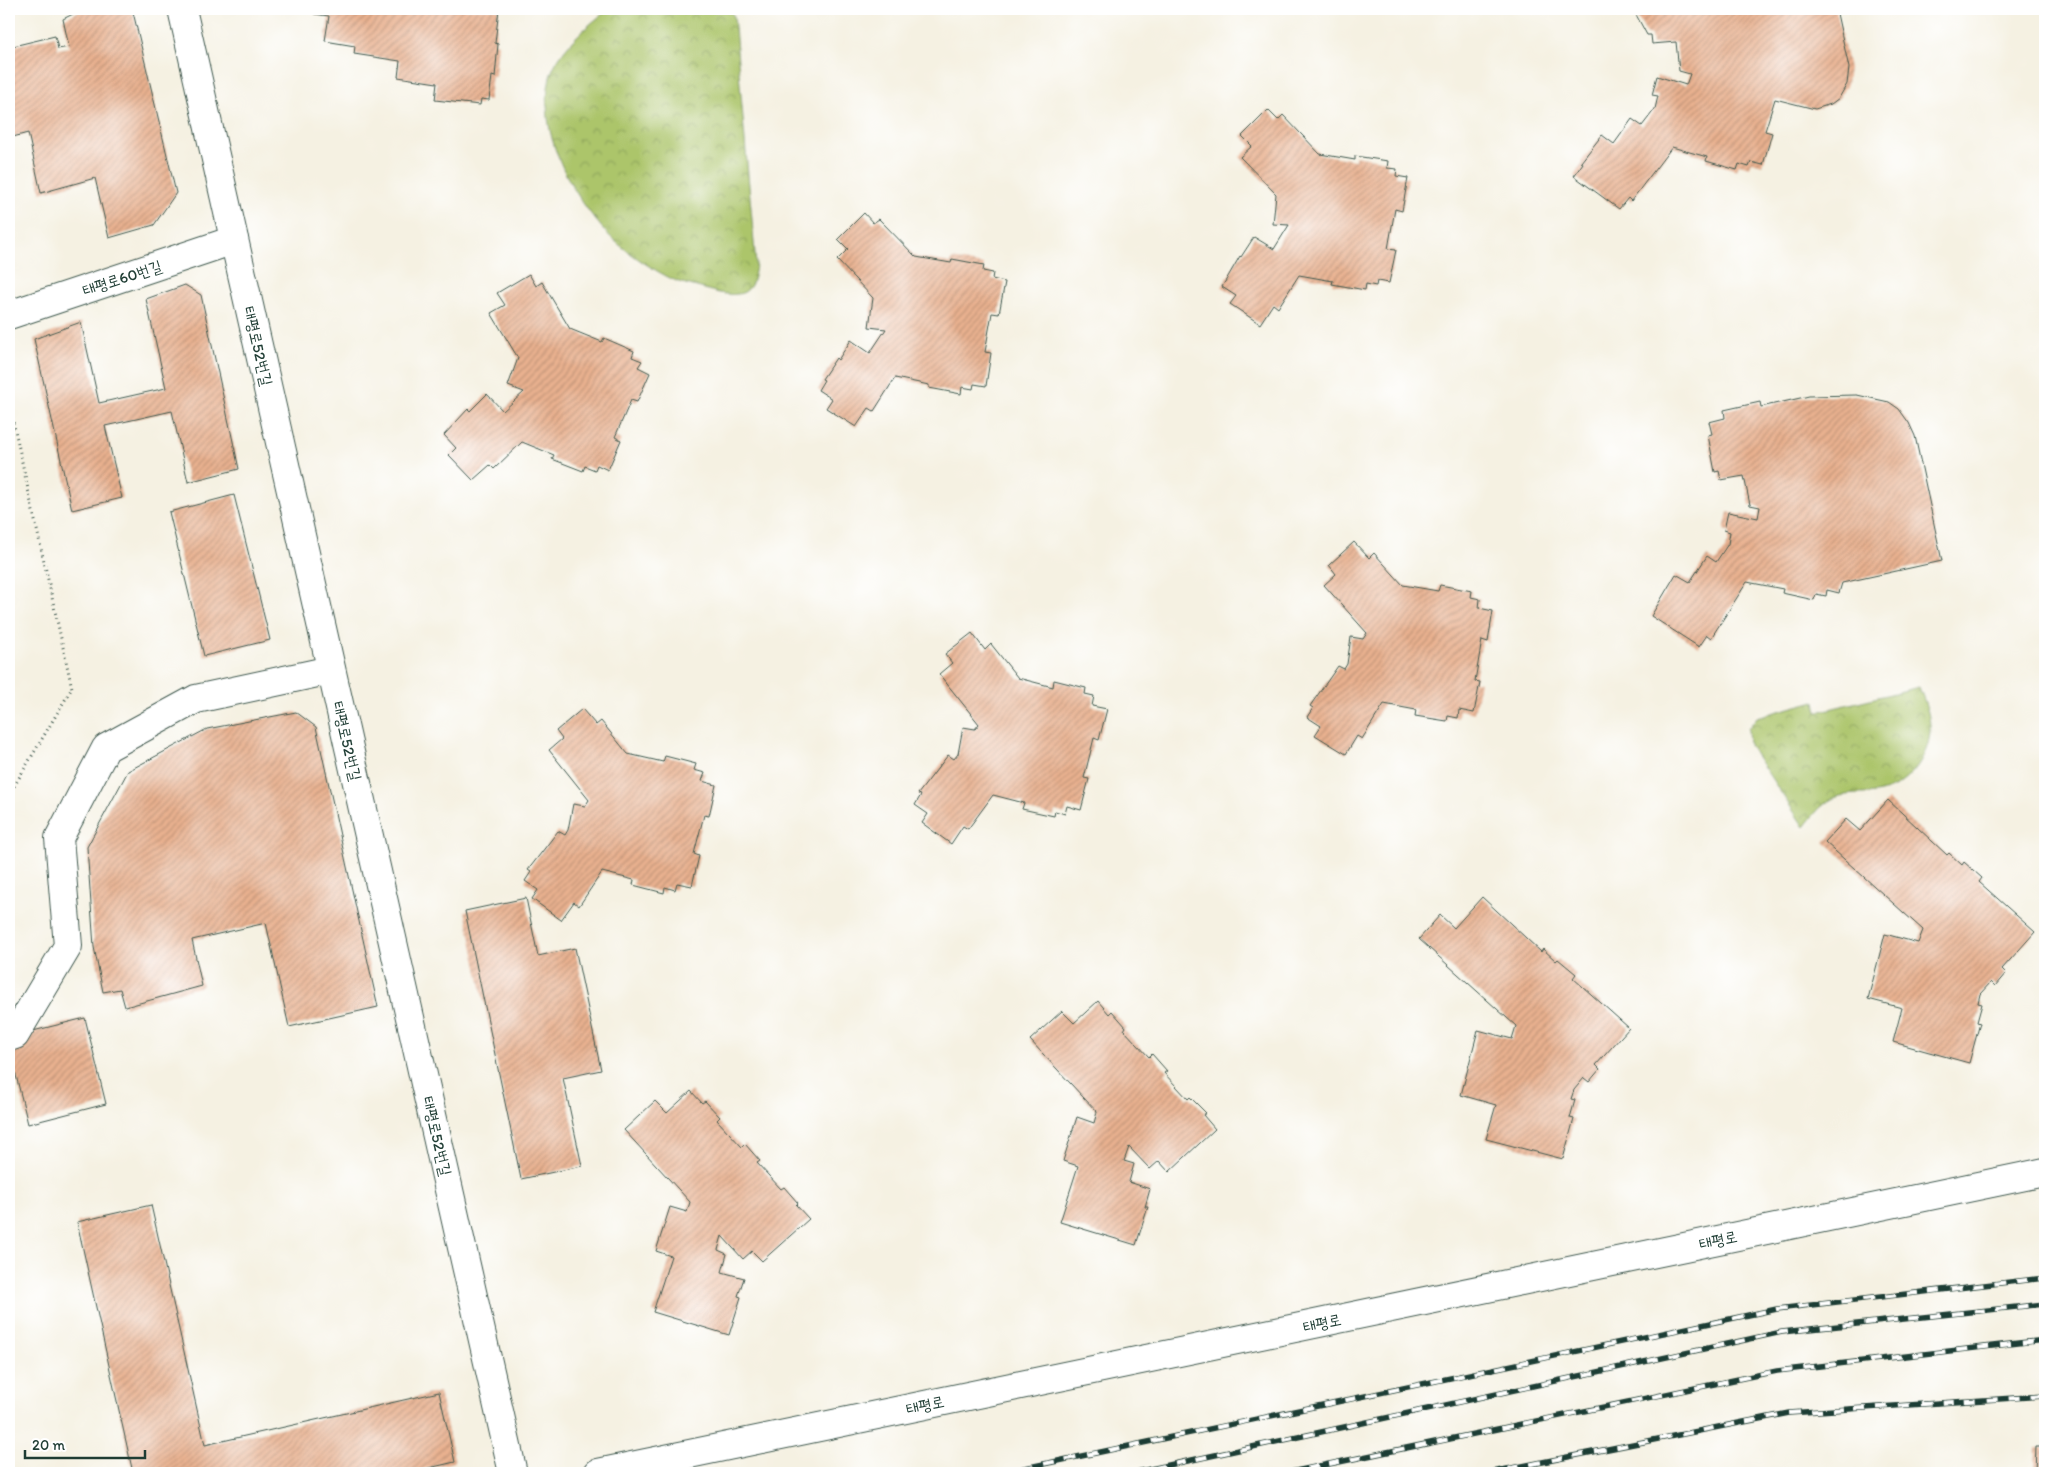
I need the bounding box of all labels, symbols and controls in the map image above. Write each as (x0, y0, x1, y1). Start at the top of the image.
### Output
street label: 태평로60번길 (80, 256, 164, 300)
street label: 태평로52번길 (240, 304, 276, 388)
street label: 태평로52번길 (329, 699, 365, 783)
street label: 태평로52번길 (419, 1094, 455, 1178)
street label: 태평로 (1697, 1227, 1739, 1253)
street label: 태평로 (1301, 1310, 1343, 1336)
street label: 태평로 (904, 1392, 946, 1418)
scale bar (25, 1427, 145, 1459)
text: 20 m (32, 1436, 66, 1454)

